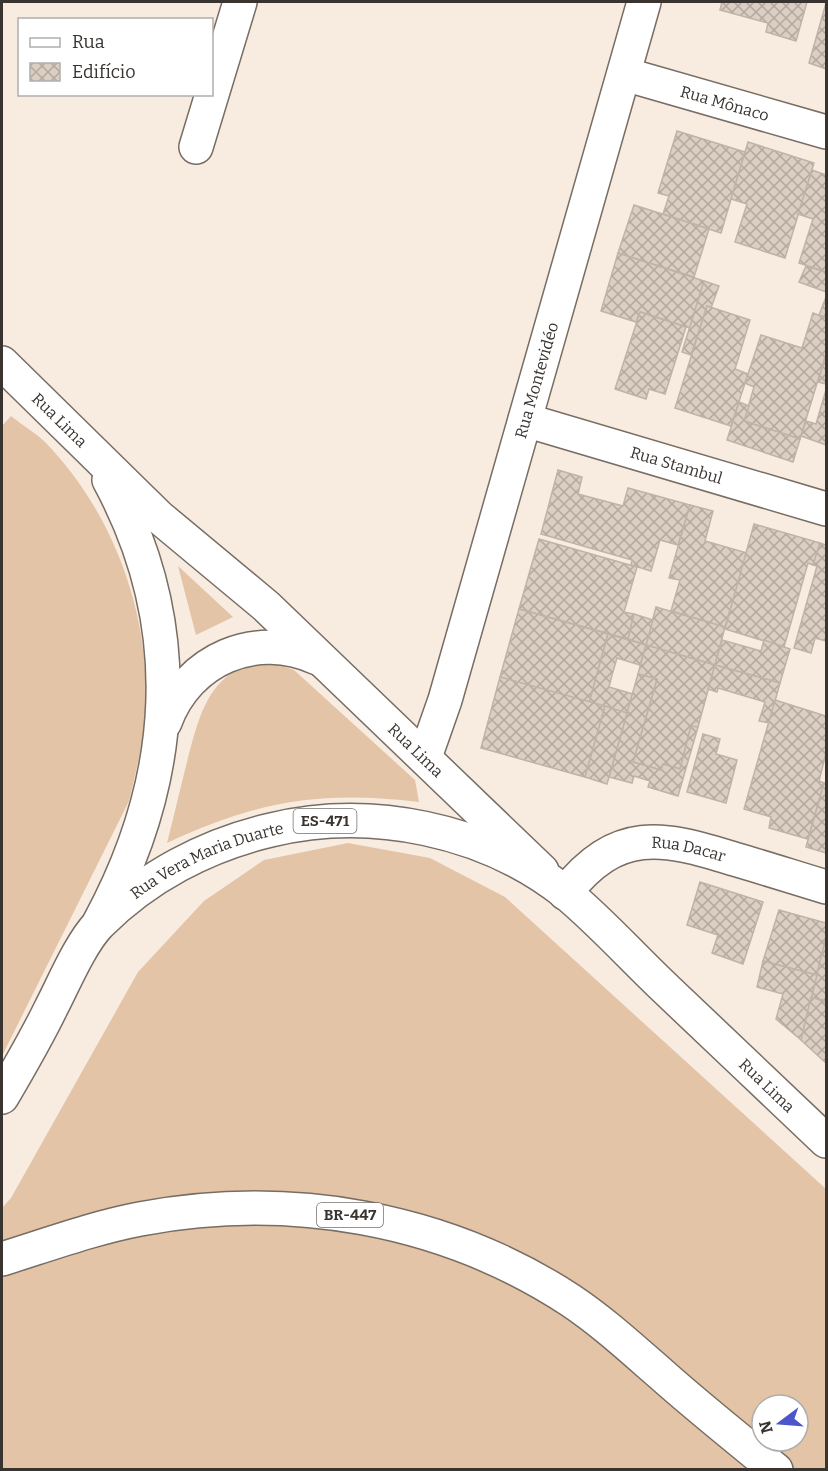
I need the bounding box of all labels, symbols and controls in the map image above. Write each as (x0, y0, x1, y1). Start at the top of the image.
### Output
legend (18, 18, 213, 96)
text: Rua (72, 31, 105, 53)
text: Edifício (72, 61, 136, 83)
street label: Rua Mônaco (678, 82, 771, 125)
street label: Rua Montevidéo (511, 320, 562, 441)
street label: Rua Lima (28, 389, 91, 451)
street label: Rua Stambul (628, 443, 725, 488)
street label: Rua Lima (384, 719, 447, 781)
road number: ES-471 (294, 809, 356, 833)
street label: Rua Vera Maria Duarte (127, 819, 285, 903)
street label: Rua Dacar (651, 833, 728, 866)
street label: Rua Lima (735, 1055, 799, 1117)
road number: BR-447 (317, 1203, 383, 1227)
north arrow (750, 1393, 810, 1453)
text: N (755, 1418, 777, 1436)

